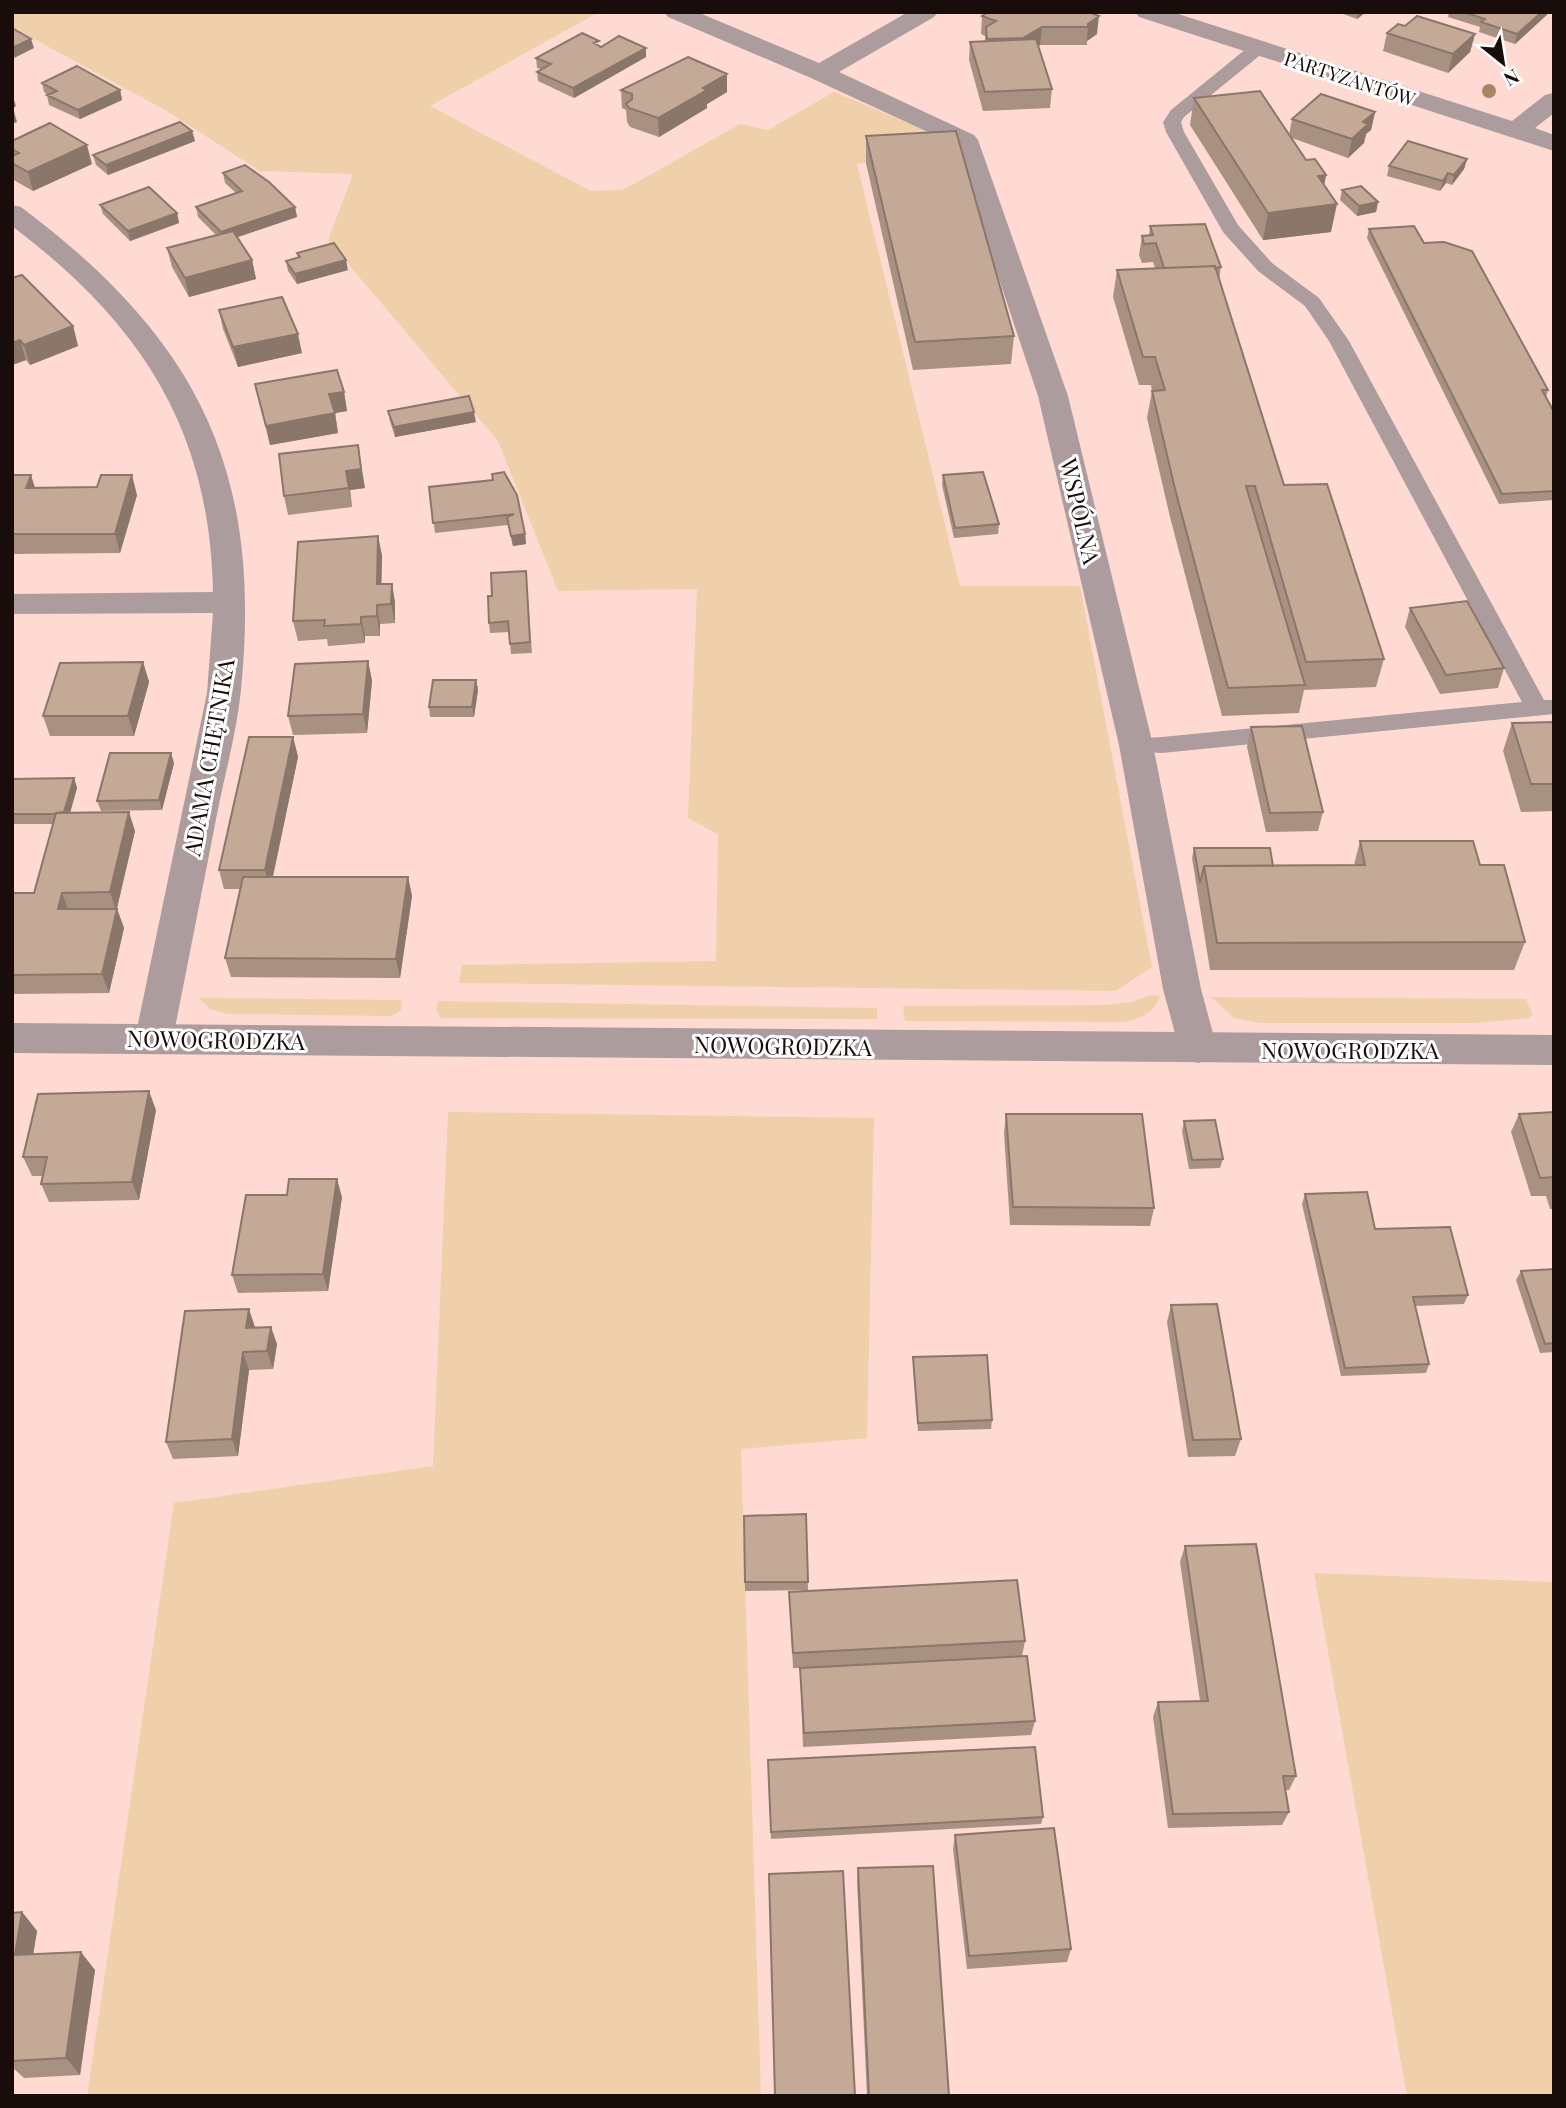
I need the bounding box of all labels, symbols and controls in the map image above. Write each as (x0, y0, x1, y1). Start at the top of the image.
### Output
north arrow (1468, 28, 1538, 98)
street label: PARTYZANTÓW (1281, 45, 1420, 112)
text: N (1499, 64, 1524, 93)
street label: WSPÓLNA (1054, 454, 1108, 567)
street label: ADAMA CHĘTNIKA (175, 656, 241, 859)
street label: NOWOGRODZKA (127, 1022, 306, 1056)
street label: NOWOGRODZKA (694, 1028, 873, 1062)
street label: NOWOGRODZKA (1261, 1034, 1440, 1065)

